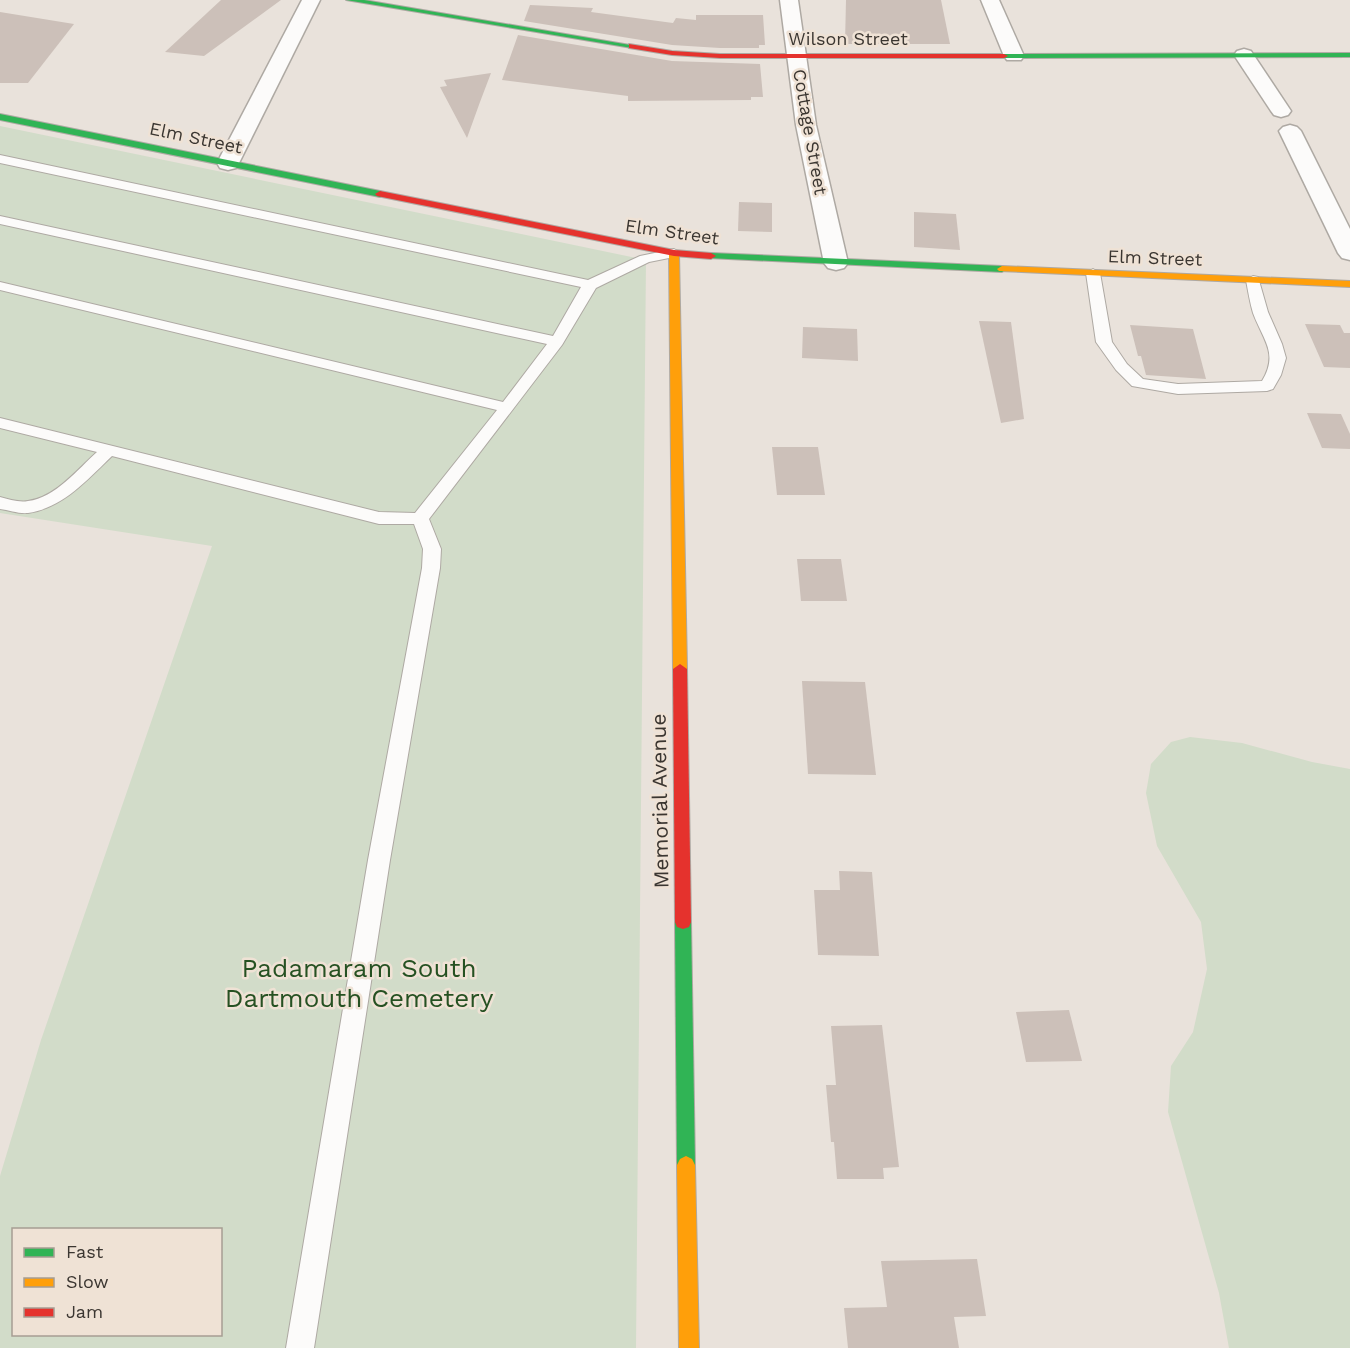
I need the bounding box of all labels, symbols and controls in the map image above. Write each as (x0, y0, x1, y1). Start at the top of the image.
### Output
street label: Wilson Street (788, 28, 908, 49)
street label: Cottage Street (789, 67, 832, 197)
street label: Elm Street (148, 117, 245, 158)
street label: Elm Street (624, 215, 721, 249)
street label: Elm Street (1107, 245, 1203, 270)
street label: Memorial Avenue (645, 713, 674, 889)
park label: Padamaram South Dartmouth Cemetery (225, 953, 494, 1013)
legend (12, 1228, 222, 1336)
text: Fast (66, 1241, 104, 1262)
text: Slow (66, 1271, 109, 1292)
text: Jam (66, 1301, 103, 1322)

